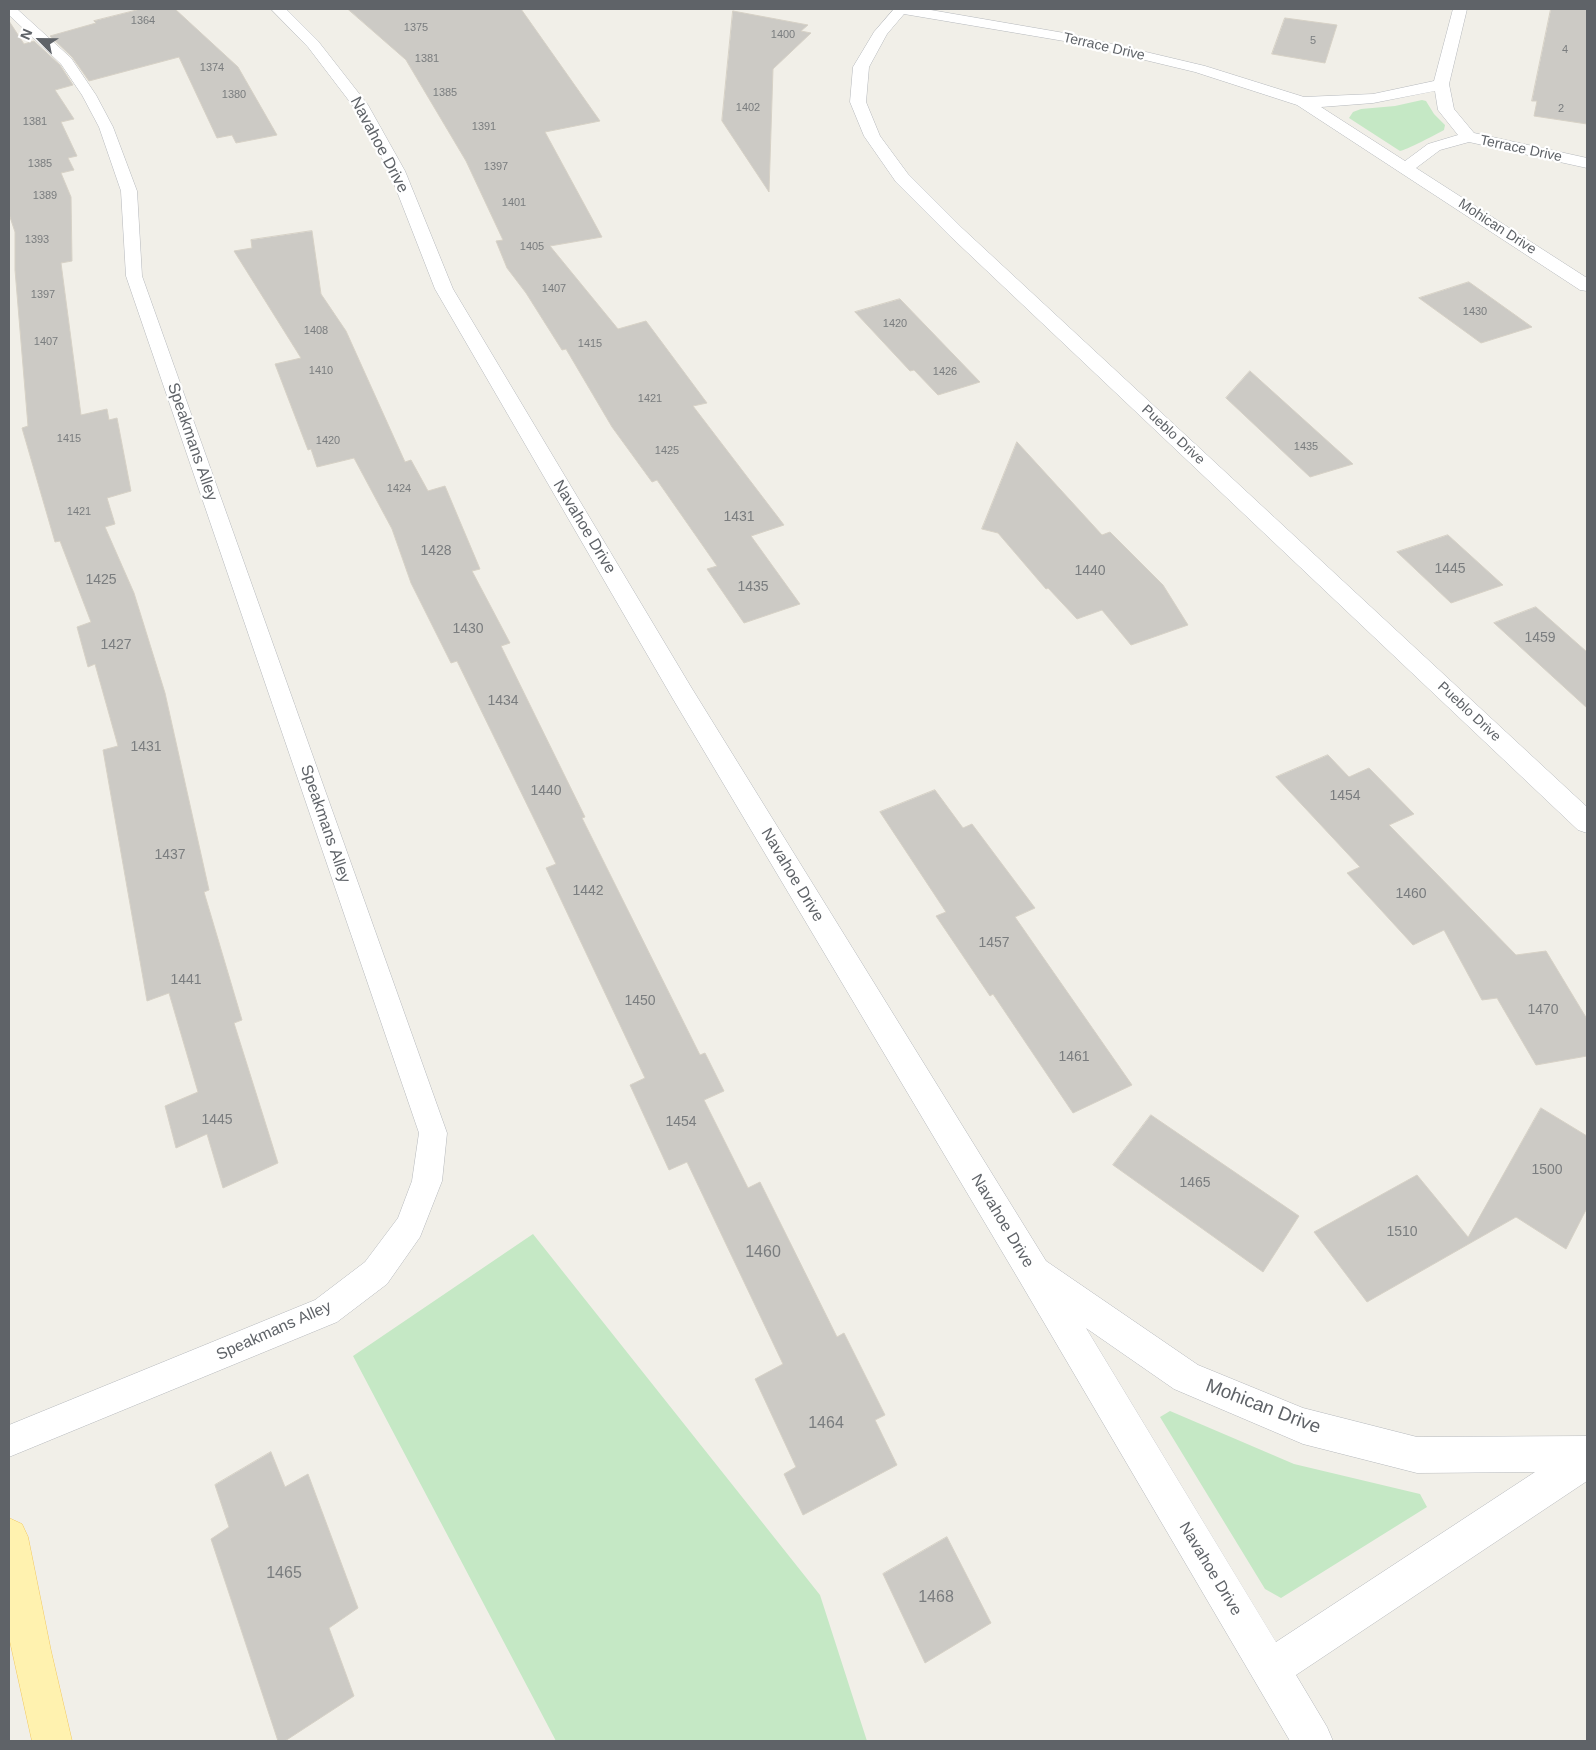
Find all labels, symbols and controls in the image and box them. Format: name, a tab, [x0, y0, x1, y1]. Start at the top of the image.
house number: 1364	[131, 14, 155, 28]
north arrow	[15, 15, 65, 65]
house number: 1375	[404, 21, 428, 35]
text: N	[17, 26, 36, 42]
house number: 1400	[771, 28, 795, 42]
street label: Terrace Drive	[1062, 29, 1146, 65]
house number: 5	[1310, 34, 1316, 48]
house number: 4	[1562, 43, 1568, 57]
house number: 1381	[415, 52, 439, 66]
house number: 1374	[200, 61, 224, 75]
house number: 1385	[433, 86, 457, 100]
house number: 1380	[222, 88, 246, 102]
street label: Navahoe Drive	[346, 94, 412, 196]
house number: 1402	[736, 101, 760, 115]
house number: 2	[1558, 102, 1564, 116]
house number: 1381	[23, 115, 47, 129]
house number: 1391	[472, 120, 496, 134]
street label: Terrace Drive	[1479, 132, 1563, 166]
house number: 1385	[28, 157, 52, 171]
house number: 1397	[484, 160, 508, 174]
house number: 1389	[33, 189, 57, 203]
house number: 1401	[502, 196, 526, 210]
street label: Mohican Drive	[1455, 196, 1539, 258]
house number: 1393	[25, 233, 49, 247]
house number: 1405	[520, 240, 544, 254]
house number: 1407	[542, 282, 566, 296]
house number: 1397	[31, 288, 55, 302]
house number: 1430	[1463, 305, 1487, 319]
house number: 1420	[883, 317, 907, 331]
house number: 1408	[304, 324, 328, 338]
house number: 1407	[34, 335, 58, 349]
house number: 1415	[578, 337, 602, 351]
house number: 1410	[309, 364, 333, 378]
house number: 1426	[933, 365, 957, 379]
street label: Speakmans Alley	[163, 380, 221, 504]
house number: 1421	[638, 392, 662, 406]
street label: Pueblo Drive	[1138, 402, 1208, 468]
house number: 1415	[57, 432, 81, 446]
house number: 1420	[316, 434, 340, 448]
house number: 1435	[1294, 440, 1318, 454]
house number: 1425	[655, 444, 679, 458]
street label: Navahoe Drive	[549, 477, 619, 577]
house number: 1424	[387, 482, 411, 496]
house number: 1421	[67, 505, 91, 519]
house number: 1431	[723, 509, 755, 525]
house number: 1428	[420, 543, 452, 559]
house number: 1445	[1434, 561, 1466, 577]
house number: 1440	[1074, 563, 1106, 579]
house number: 1425	[85, 572, 117, 588]
house number: 1435	[737, 579, 769, 595]
house number: 1430	[452, 621, 484, 637]
house number: 1459	[1524, 630, 1556, 646]
house number: 1427	[100, 637, 132, 653]
street label: Pueblo Drive	[1434, 679, 1504, 745]
house number: 1434	[487, 693, 519, 709]
house number: 1431	[130, 739, 162, 755]
street label: Speakmans Alley	[296, 762, 354, 886]
house number: 1440	[530, 783, 562, 799]
house number: 1454	[1329, 788, 1361, 804]
street label: Navahoe Drive	[757, 825, 827, 925]
house number: 1437	[154, 847, 186, 863]
house number: 1442	[572, 883, 604, 899]
house number: 1460	[1395, 886, 1427, 902]
house number: 1457	[978, 935, 1010, 951]
house number: 1441	[170, 972, 202, 988]
house number: 1450	[624, 993, 656, 1009]
house number: 1470	[1527, 1002, 1559, 1018]
house number: 1461	[1058, 1049, 1090, 1065]
house number: 1445	[201, 1112, 233, 1128]
house number: 1454	[665, 1114, 697, 1130]
house number: 1500	[1531, 1162, 1563, 1178]
street label: Navahoe Drive	[967, 1171, 1037, 1271]
house number: 1465	[1179, 1175, 1211, 1191]
house number: 1510	[1386, 1224, 1418, 1240]
house number: 1460	[745, 1243, 781, 1263]
street label: Speakmans Alley	[214, 1297, 334, 1365]
street label: Mohican Drive	[1202, 1375, 1324, 1439]
house number: 1464	[808, 1414, 844, 1434]
street label: Navahoe Drive	[1175, 1519, 1245, 1619]
house number: 1465	[266, 1564, 302, 1584]
house number: 1468	[918, 1588, 954, 1608]

